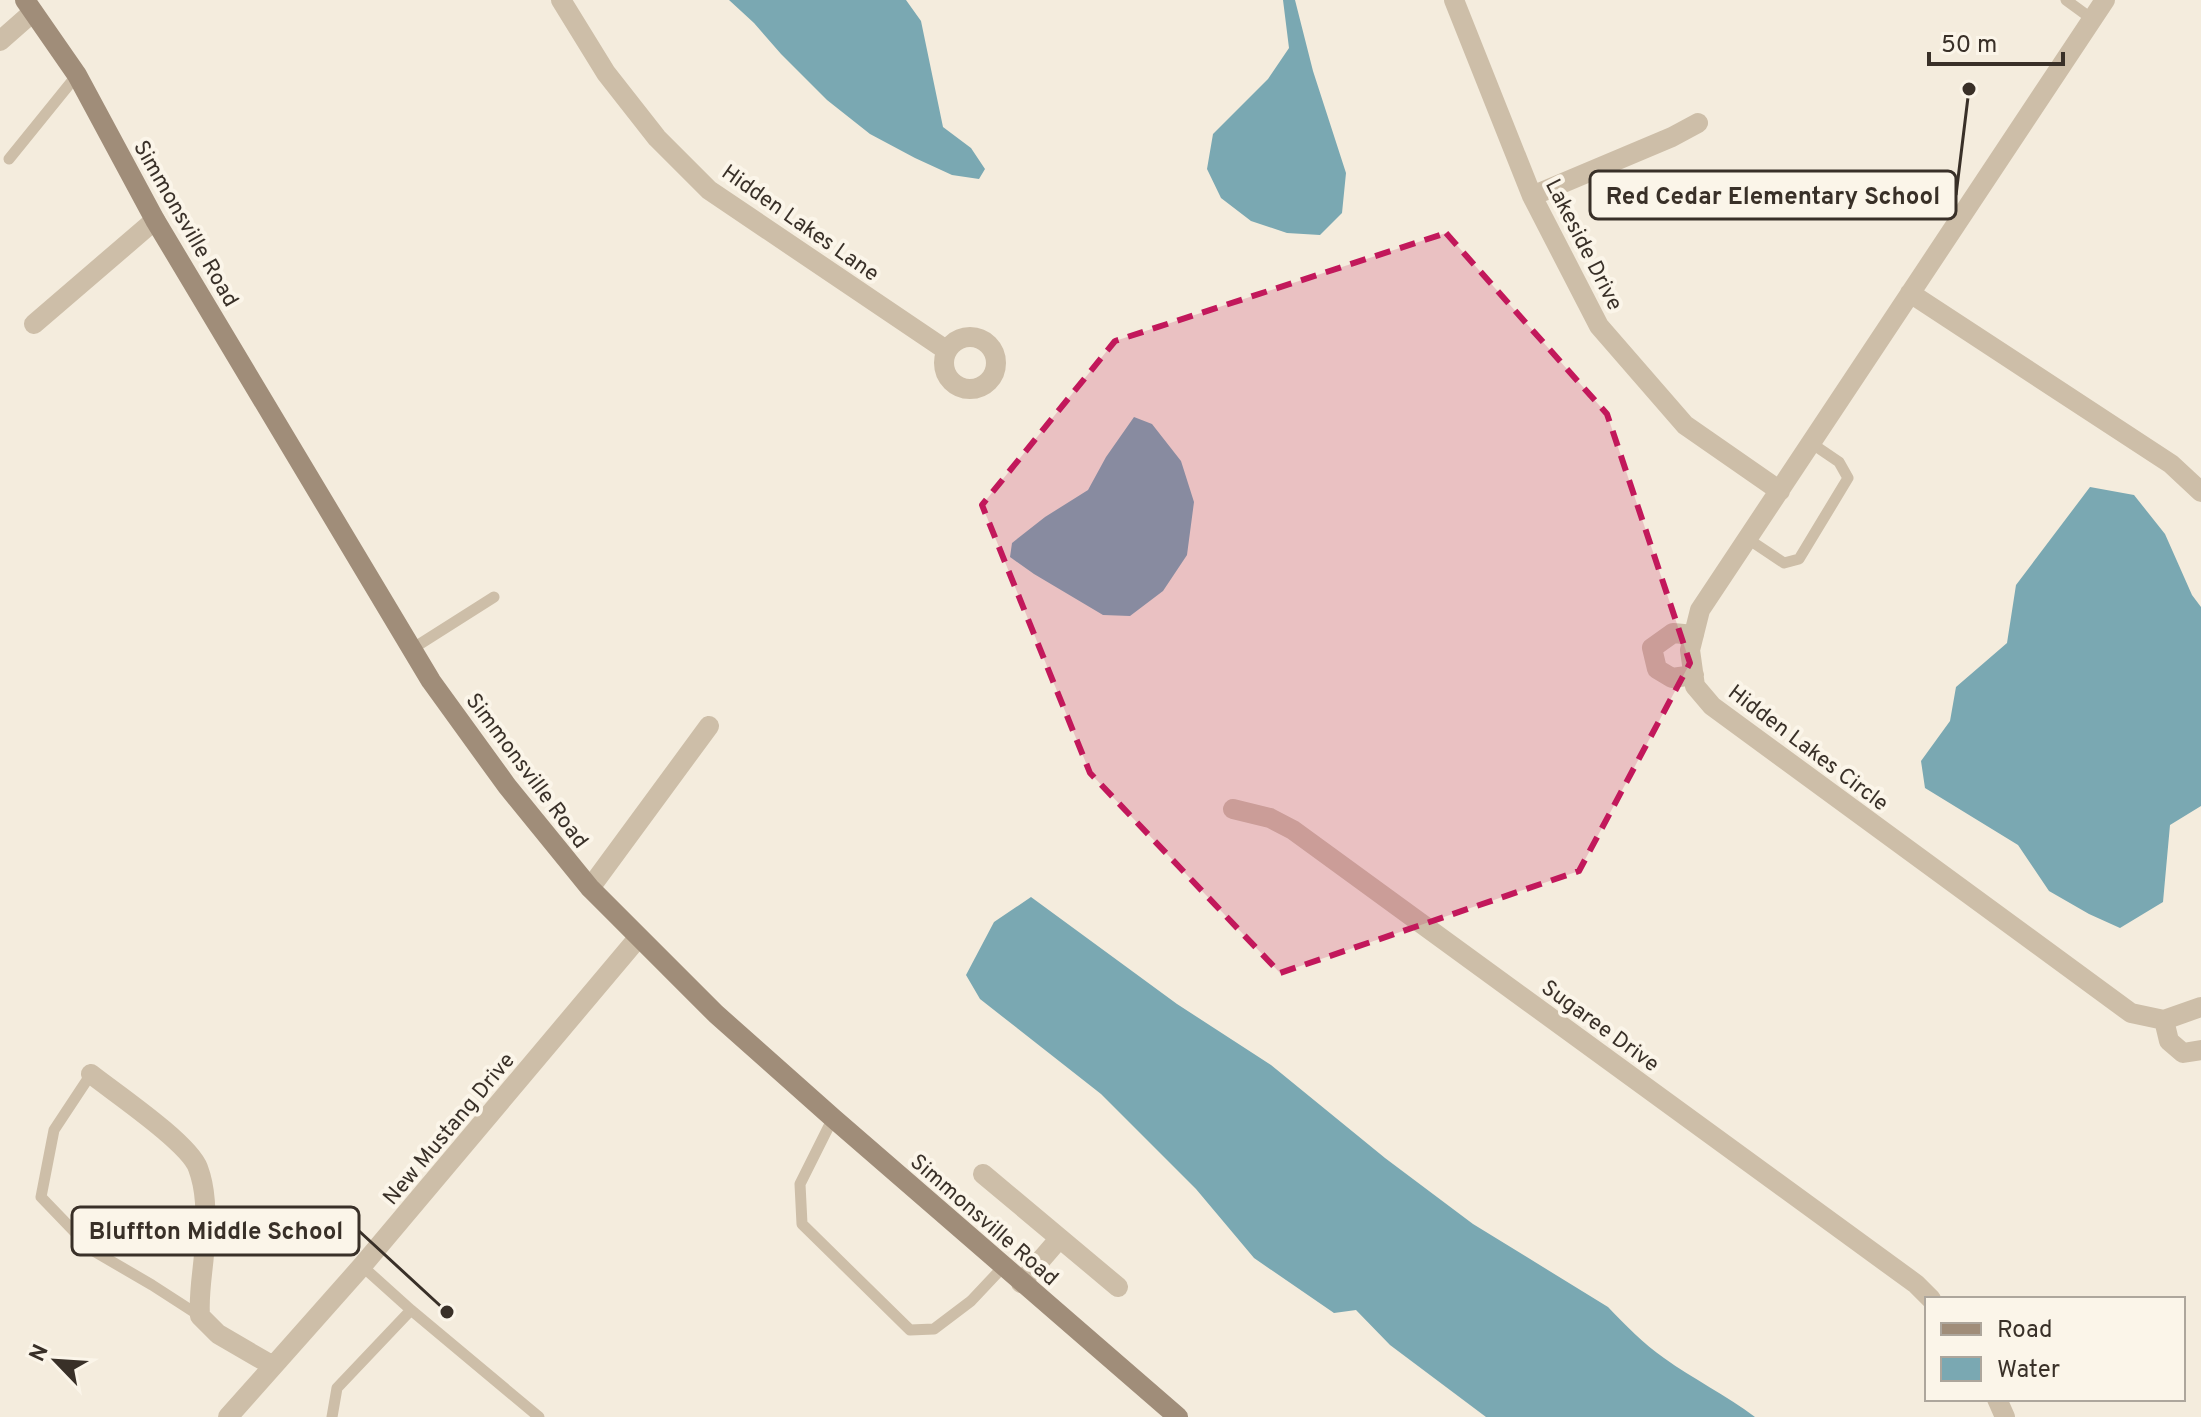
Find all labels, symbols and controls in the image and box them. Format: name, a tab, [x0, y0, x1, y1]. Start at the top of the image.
scale bar	[1929, 16, 2063, 66]
text: 50 m	[1941, 31, 1997, 61]
street label: Simmonsville Road	[126, 136, 243, 312]
street label: Hidden Lakes Lane	[716, 160, 884, 288]
callout: Red Cedar Elementary School	[1590, 171, 1956, 219]
street label: Lakeside Drive	[1538, 175, 1627, 315]
text: Red Cedar Elementary School	[1606, 183, 1940, 213]
street label: Hidden Lakes Circle	[1722, 680, 1893, 818]
street label: Simmonsville Road	[459, 689, 593, 854]
street label: Sugaree Drive	[1535, 975, 1664, 1079]
street label: New Mustang Drive	[378, 1048, 522, 1211]
street label: Simmonsville Road	[904, 1149, 1063, 1293]
callout: Bluffton Middle School	[72, 1207, 359, 1255]
text: Bluffton Middle School	[89, 1218, 343, 1248]
legend	[1925, 1297, 2185, 1401]
text: Road	[1997, 1316, 2053, 1346]
north arrow	[16, 1321, 96, 1401]
text: N	[25, 1341, 56, 1366]
text: Water	[1997, 1356, 2060, 1386]

